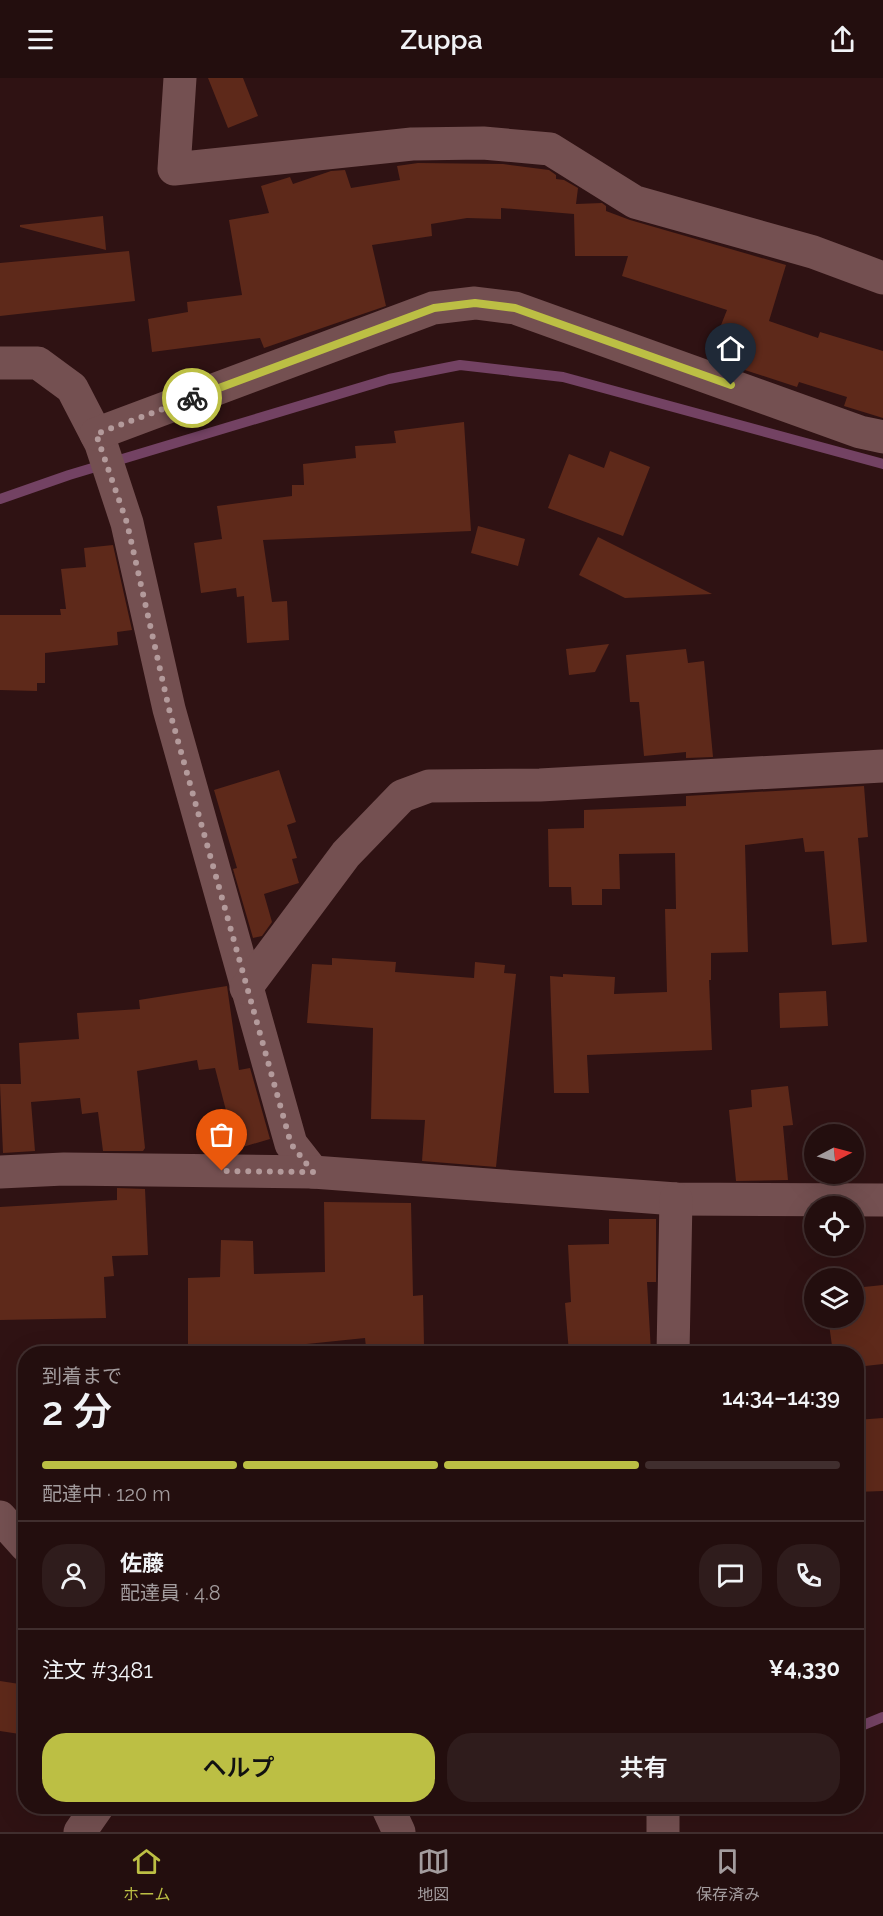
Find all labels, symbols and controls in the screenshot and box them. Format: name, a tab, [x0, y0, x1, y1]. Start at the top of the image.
icon: menu	[24, 23, 57, 56]
icon: share	[826, 23, 859, 56]
text: Zuppa	[400, 24, 483, 55]
pin	[705, 323, 756, 385]
icon: home	[714, 332, 747, 365]
courier	[162, 368, 222, 428]
icon: bike	[176, 382, 209, 415]
pin	[196, 1109, 247, 1171]
icon: bag	[205, 1118, 238, 1151]
north arrow	[804, 1124, 864, 1184]
map controls	[804, 1124, 864, 1328]
button: locate	[804, 1196, 864, 1256]
button: layers	[804, 1268, 864, 1328]
text: 到着まで	[42, 1364, 122, 1388]
text: 14:34–14:39	[722, 1384, 840, 1410]
text: 2 分	[42, 1388, 112, 1434]
text: 配達中 · 120 m	[42, 1482, 171, 1506]
button: person	[42, 1544, 105, 1607]
button: chat	[699, 1544, 762, 1607]
button: phone	[777, 1544, 840, 1607]
text: 佐藤	[120, 1550, 164, 1576]
text: 配達員 · 4.8	[120, 1581, 221, 1605]
text: ¥4,330	[769, 1655, 840, 1681]
text: 注文 #3481	[42, 1657, 153, 1683]
button: ヘルプ	[42, 1733, 435, 1802]
button: 共有	[447, 1733, 840, 1802]
tab: ホーム	[123, 1845, 171, 1905]
tab: 地図	[417, 1845, 450, 1905]
tab: 保存済み	[696, 1845, 760, 1905]

